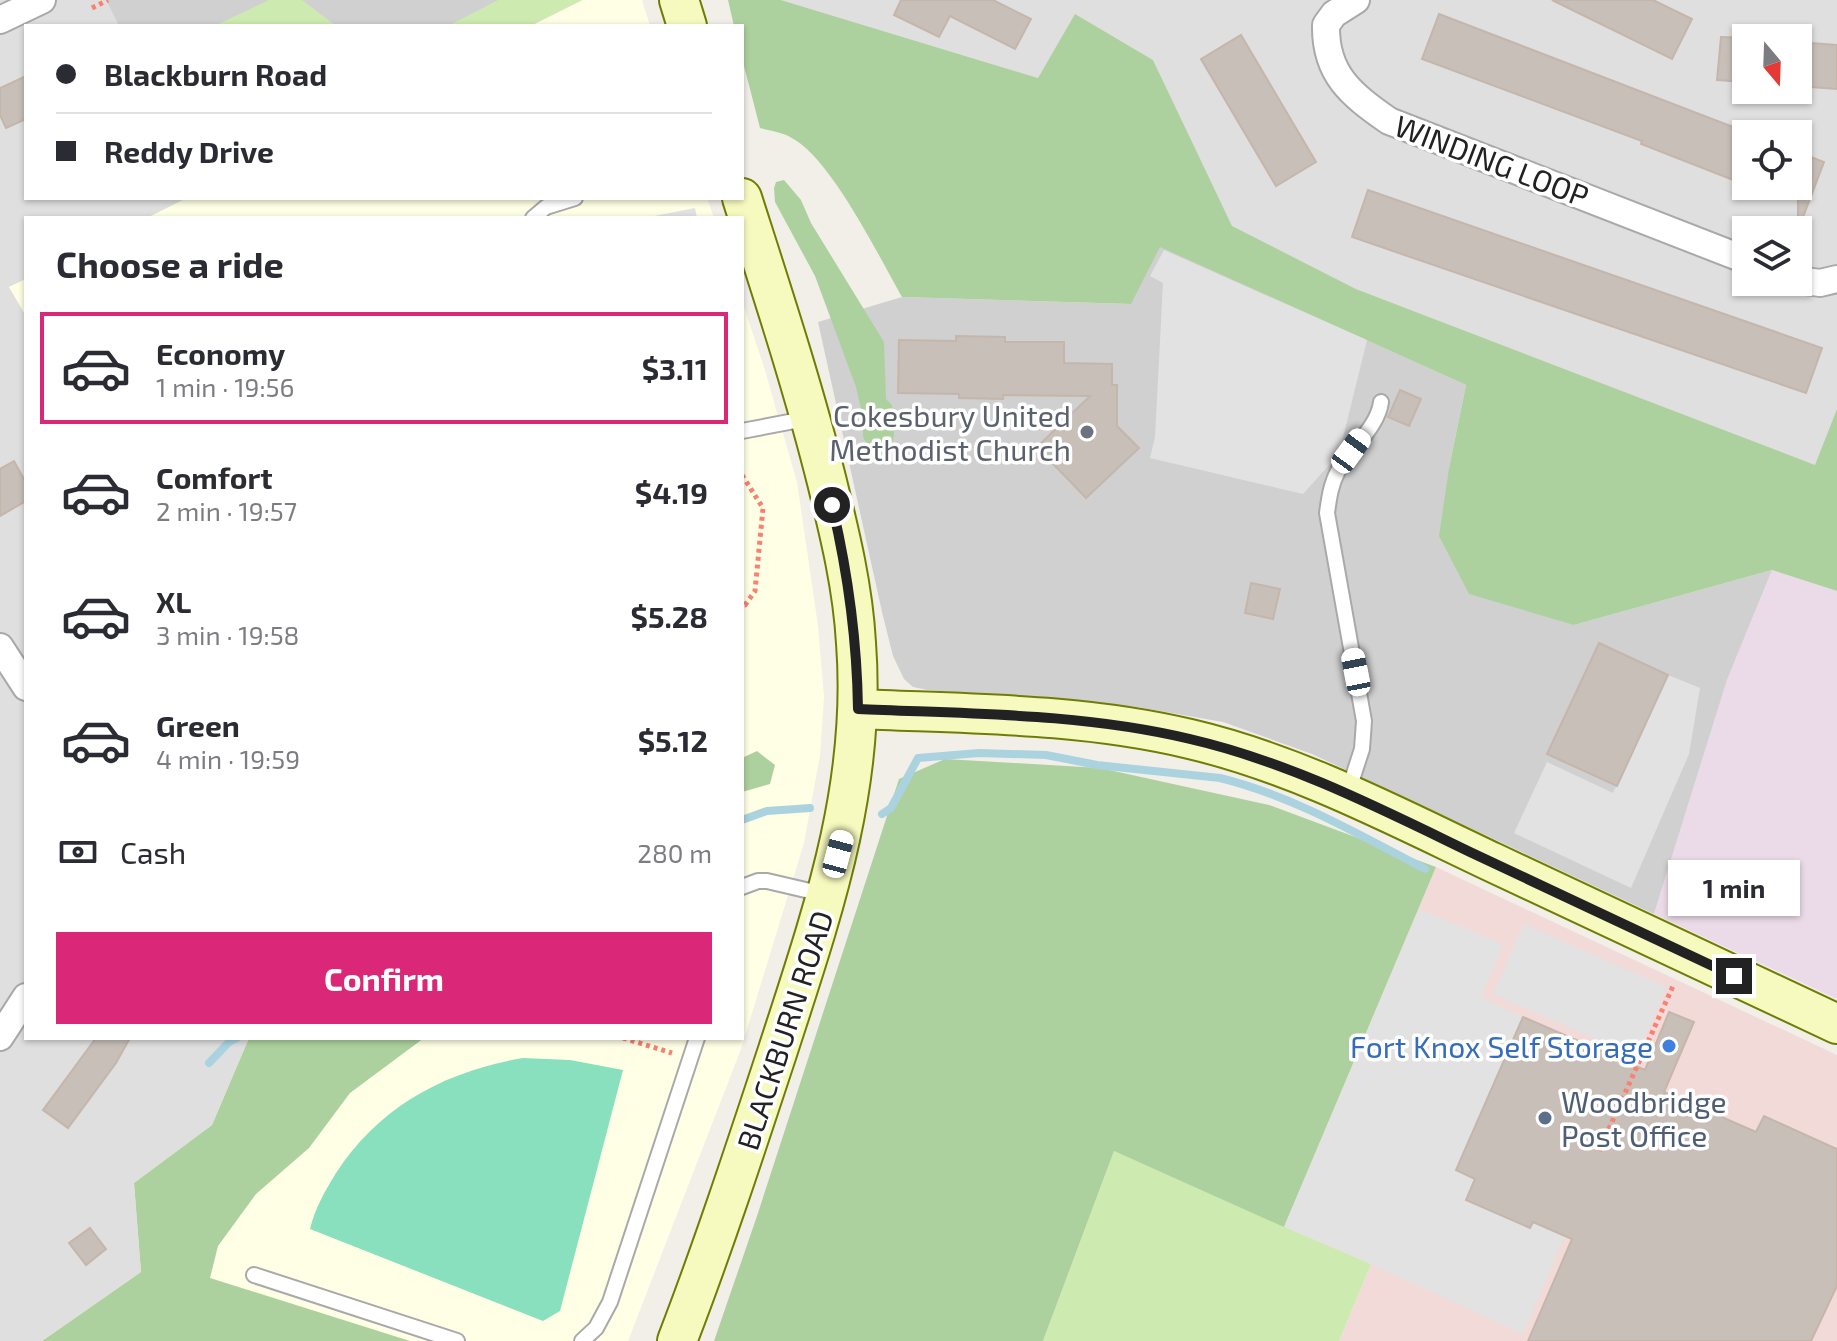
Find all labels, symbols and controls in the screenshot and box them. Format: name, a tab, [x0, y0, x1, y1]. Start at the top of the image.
north arrow	[1732, 24, 1812, 104]
map controls	[1732, 24, 1812, 296]
text: Blackburn Road	[104, 56, 327, 92]
street label: WINDING LOOP	[1390, 107, 1594, 213]
button: locate	[1732, 120, 1812, 200]
text: Reddy Drive	[104, 133, 274, 169]
button: layers	[1732, 216, 1812, 296]
text: Choose a ride	[56, 242, 284, 285]
icon: car	[60, 332, 132, 404]
text: Economy	[156, 335, 285, 371]
text: $3.11	[642, 350, 708, 386]
text: 1 min · 19:56	[156, 371, 294, 402]
place label: Cokesbury United Methodist Church	[829, 397, 1071, 467]
marker: Cokesbury United Methodist Church	[1078, 423, 1096, 441]
car	[1327, 425, 1375, 477]
icon: car	[60, 456, 132, 528]
text: Comfort	[156, 459, 273, 495]
text: $4.19	[635, 474, 708, 510]
route start	[814, 487, 850, 523]
text: 2 min · 19:57	[156, 495, 297, 526]
icon: car	[60, 580, 132, 652]
text: XL	[156, 583, 191, 619]
text: $5.28	[631, 598, 708, 634]
text: 3 min · 19:58	[156, 619, 299, 650]
car	[1340, 646, 1372, 698]
icon: car	[60, 704, 132, 776]
text: Green	[156, 707, 240, 743]
text: $5.12	[638, 722, 708, 758]
text: 4 min · 19:59	[156, 743, 300, 774]
car	[820, 828, 856, 880]
icon: cash	[56, 830, 100, 874]
text: Cash	[120, 834, 186, 870]
text: 280 m	[637, 837, 712, 868]
callout: 1 min	[1668, 860, 1800, 916]
text: 1 min	[1703, 872, 1765, 903]
street label: BLACKBURN ROAD	[728, 906, 840, 1154]
button: Confirm	[56, 932, 712, 1024]
route end	[1716, 958, 1752, 994]
place label: Fort Knox Self Storage	[1350, 1028, 1653, 1064]
marker: Fort Knox Self Storage	[1660, 1037, 1678, 1055]
place label: Woodbridge Post Office	[1561, 1083, 1727, 1153]
marker: Woodbridge Post Office	[1536, 1109, 1554, 1127]

